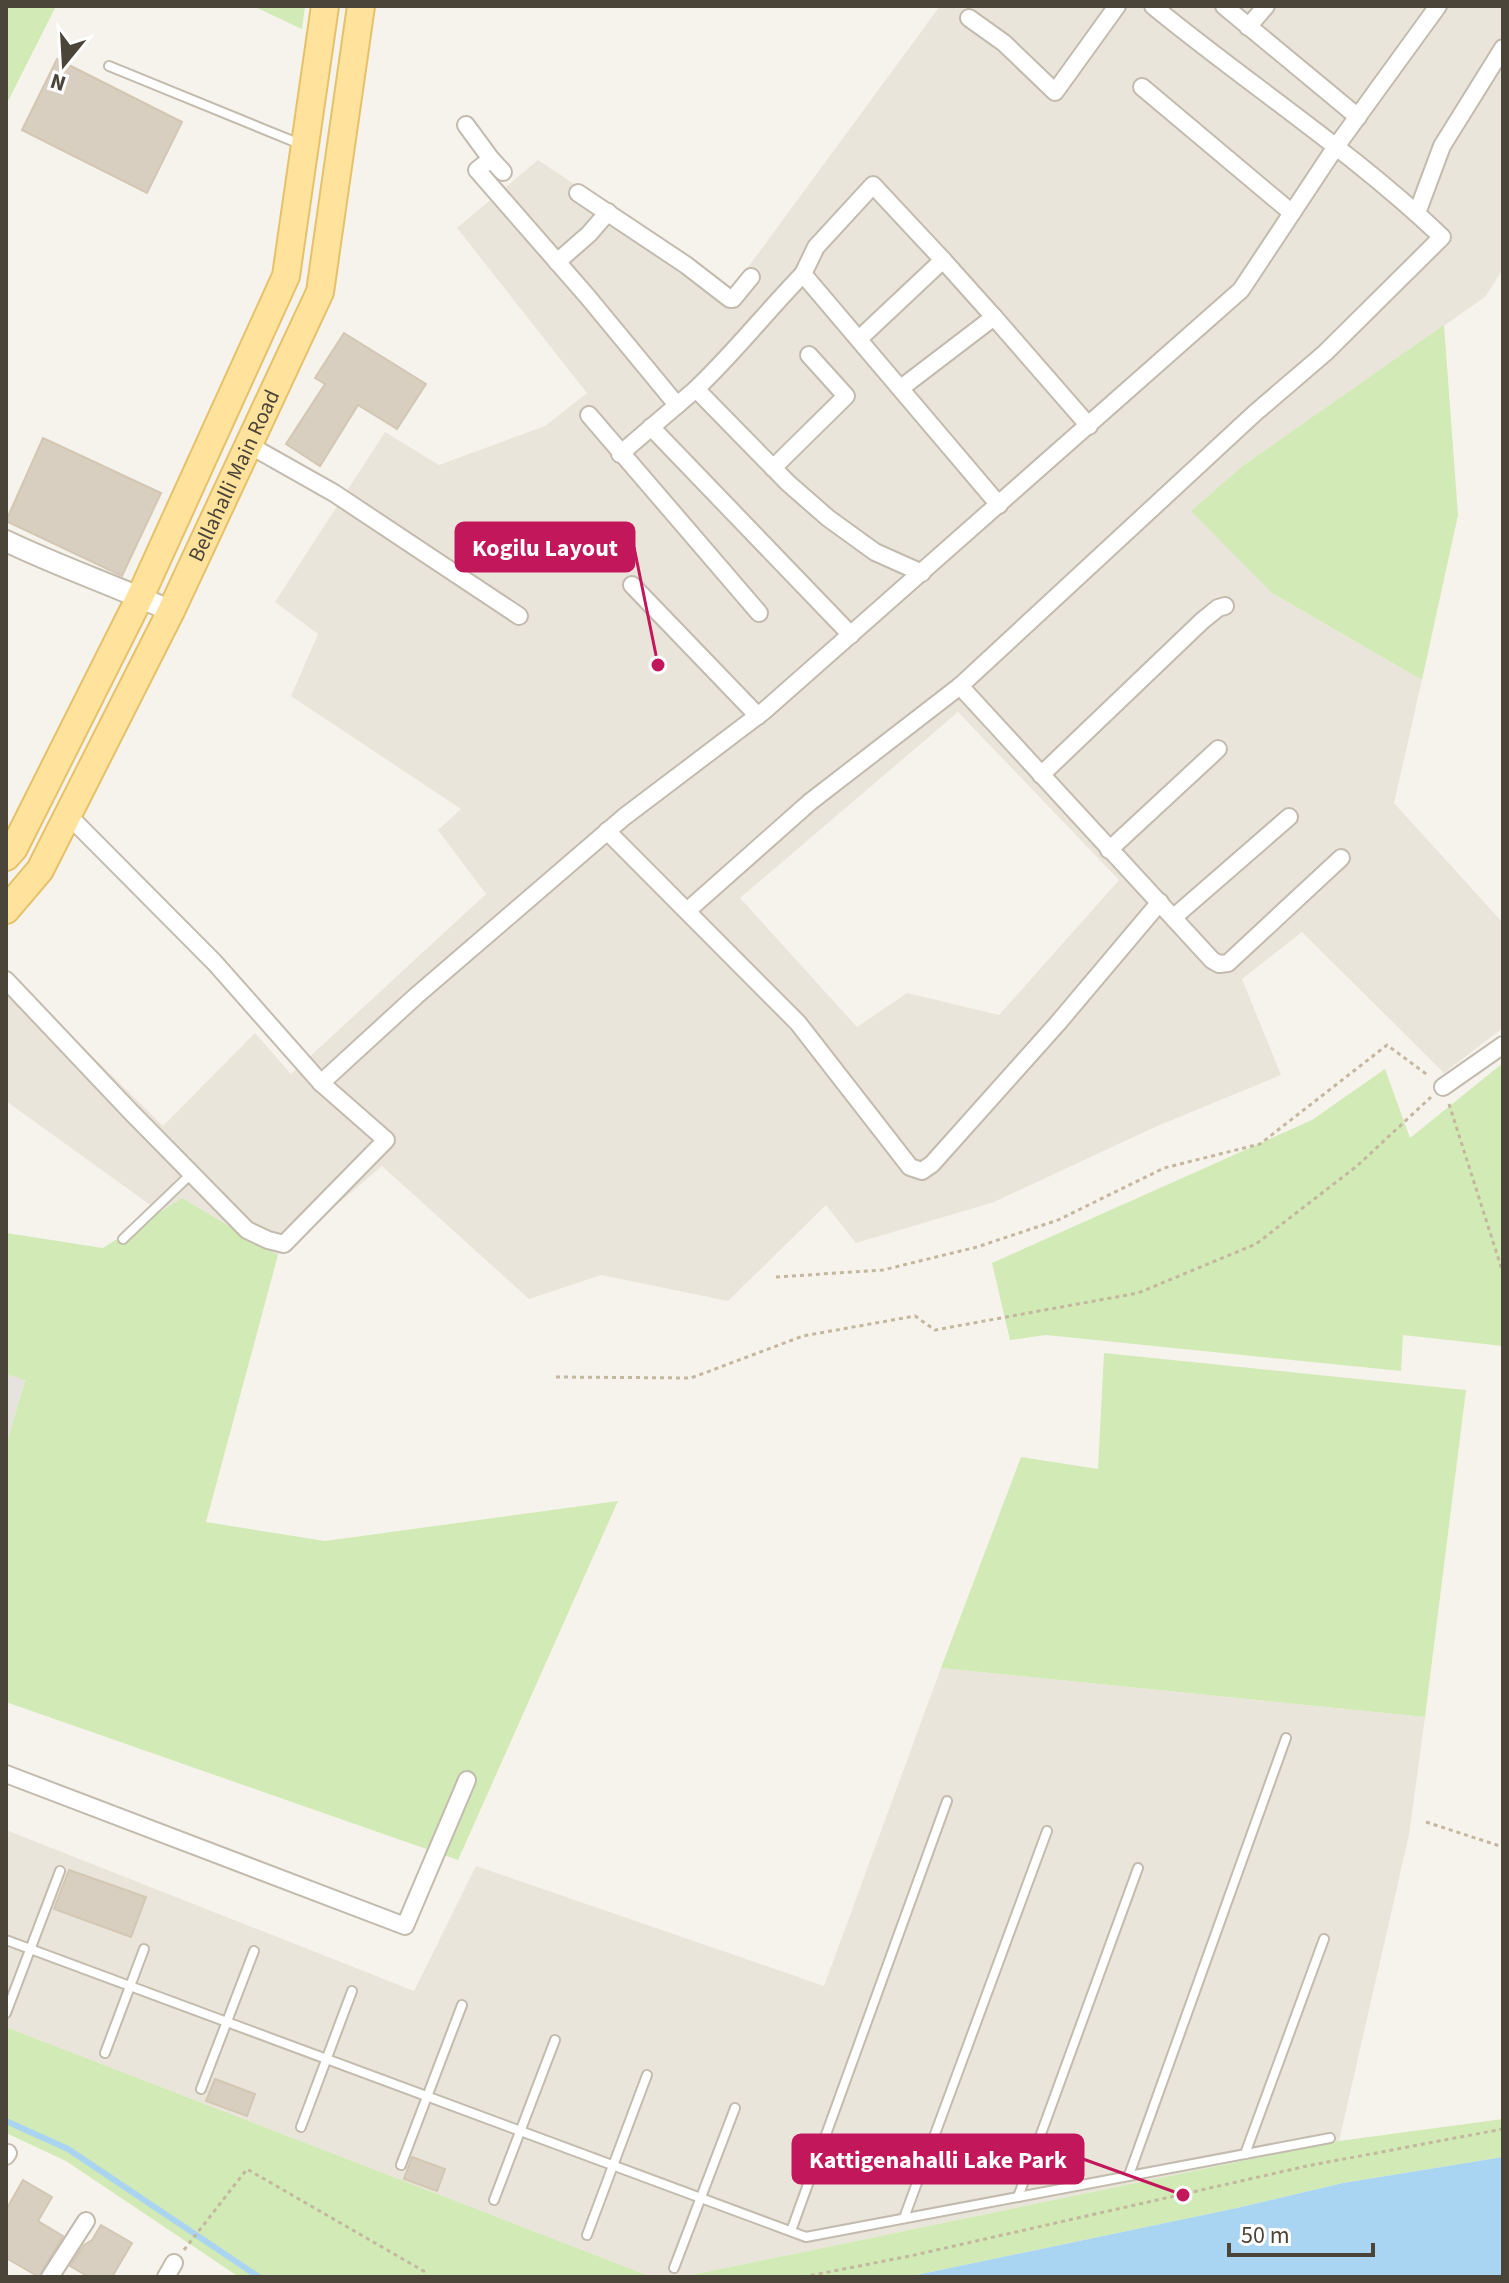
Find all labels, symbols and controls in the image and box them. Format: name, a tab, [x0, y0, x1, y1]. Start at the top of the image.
north arrow	[24, 24, 104, 104]
text: N	[46, 65, 70, 100]
street label: Bellahalli Main Road	[180, 384, 288, 567]
callout: Kogilu Layout	[456, 523, 634, 571]
text: Kogilu Layout	[472, 531, 618, 566]
callout: Kattigenahalli Lake Park	[793, 2135, 1083, 2183]
text: Kattigenahalli Lake Park	[809, 2143, 1068, 2178]
scale bar	[1229, 2207, 1373, 2257]
text: 50 m	[1241, 2218, 1290, 2253]

